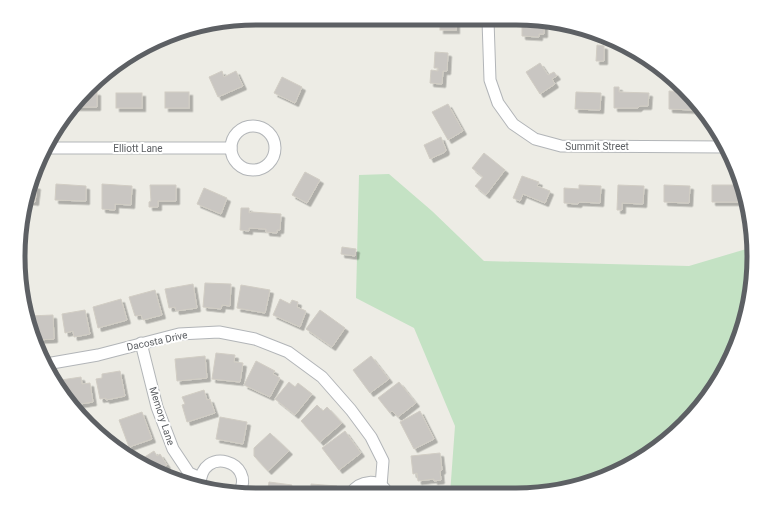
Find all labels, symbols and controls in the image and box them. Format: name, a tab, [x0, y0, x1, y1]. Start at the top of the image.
street label: Summit Street	[565, 141, 629, 152]
street label: Elliott Lane	[113, 143, 163, 154]
street label: Dacosta Drive	[126, 329, 188, 353]
street label: Memory Lane	[147, 385, 177, 447]

